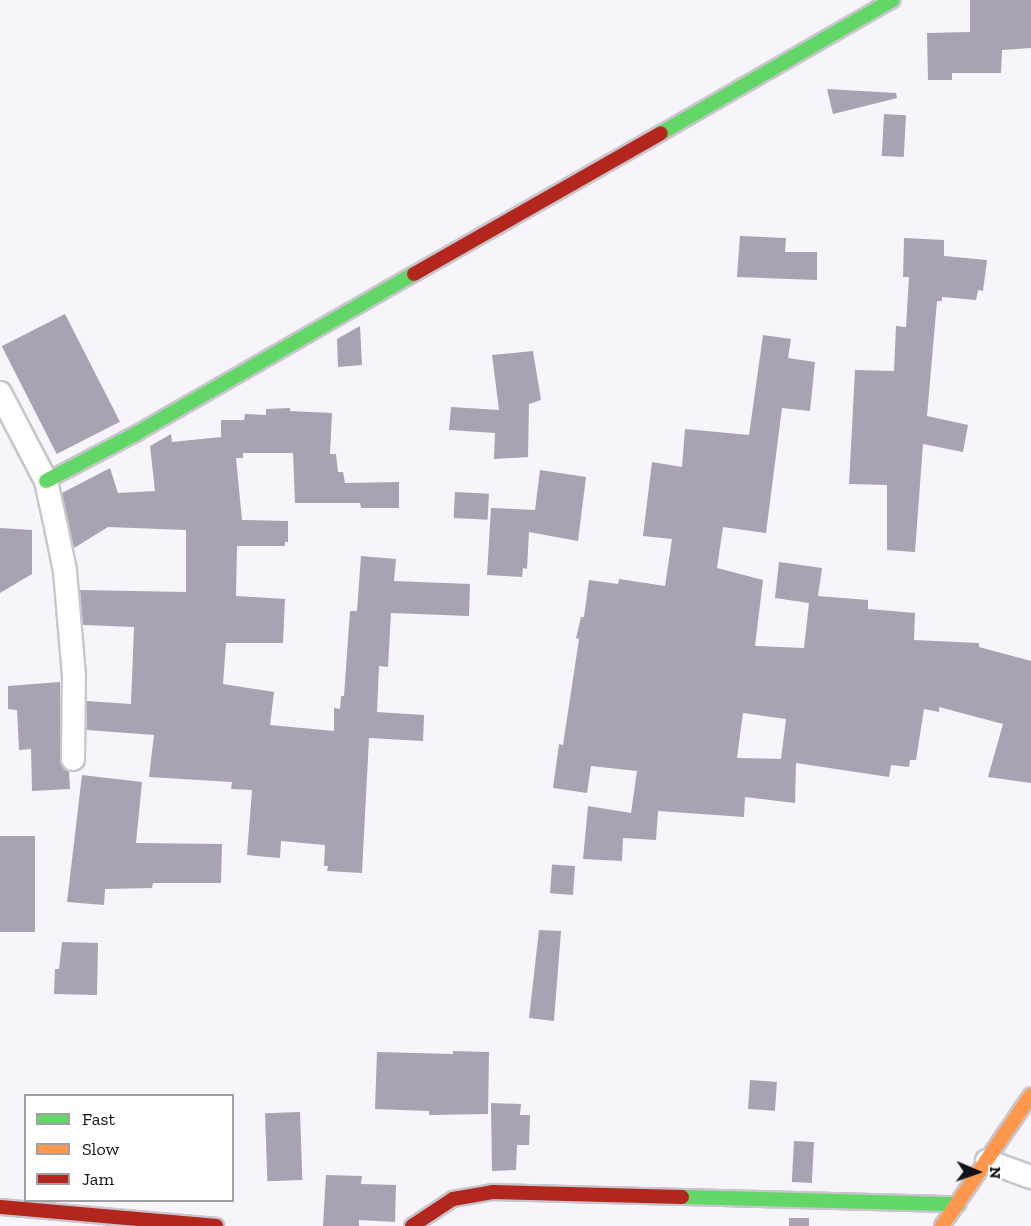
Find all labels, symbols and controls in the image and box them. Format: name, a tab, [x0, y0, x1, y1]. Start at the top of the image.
legend	[24, 1094, 234, 1202]
text: Fast	[82, 1108, 115, 1130]
text: Slow	[82, 1138, 119, 1160]
north arrow	[947, 1142, 1007, 1202]
text: N	[986, 1166, 1005, 1179]
text: Jam	[82, 1168, 114, 1190]

